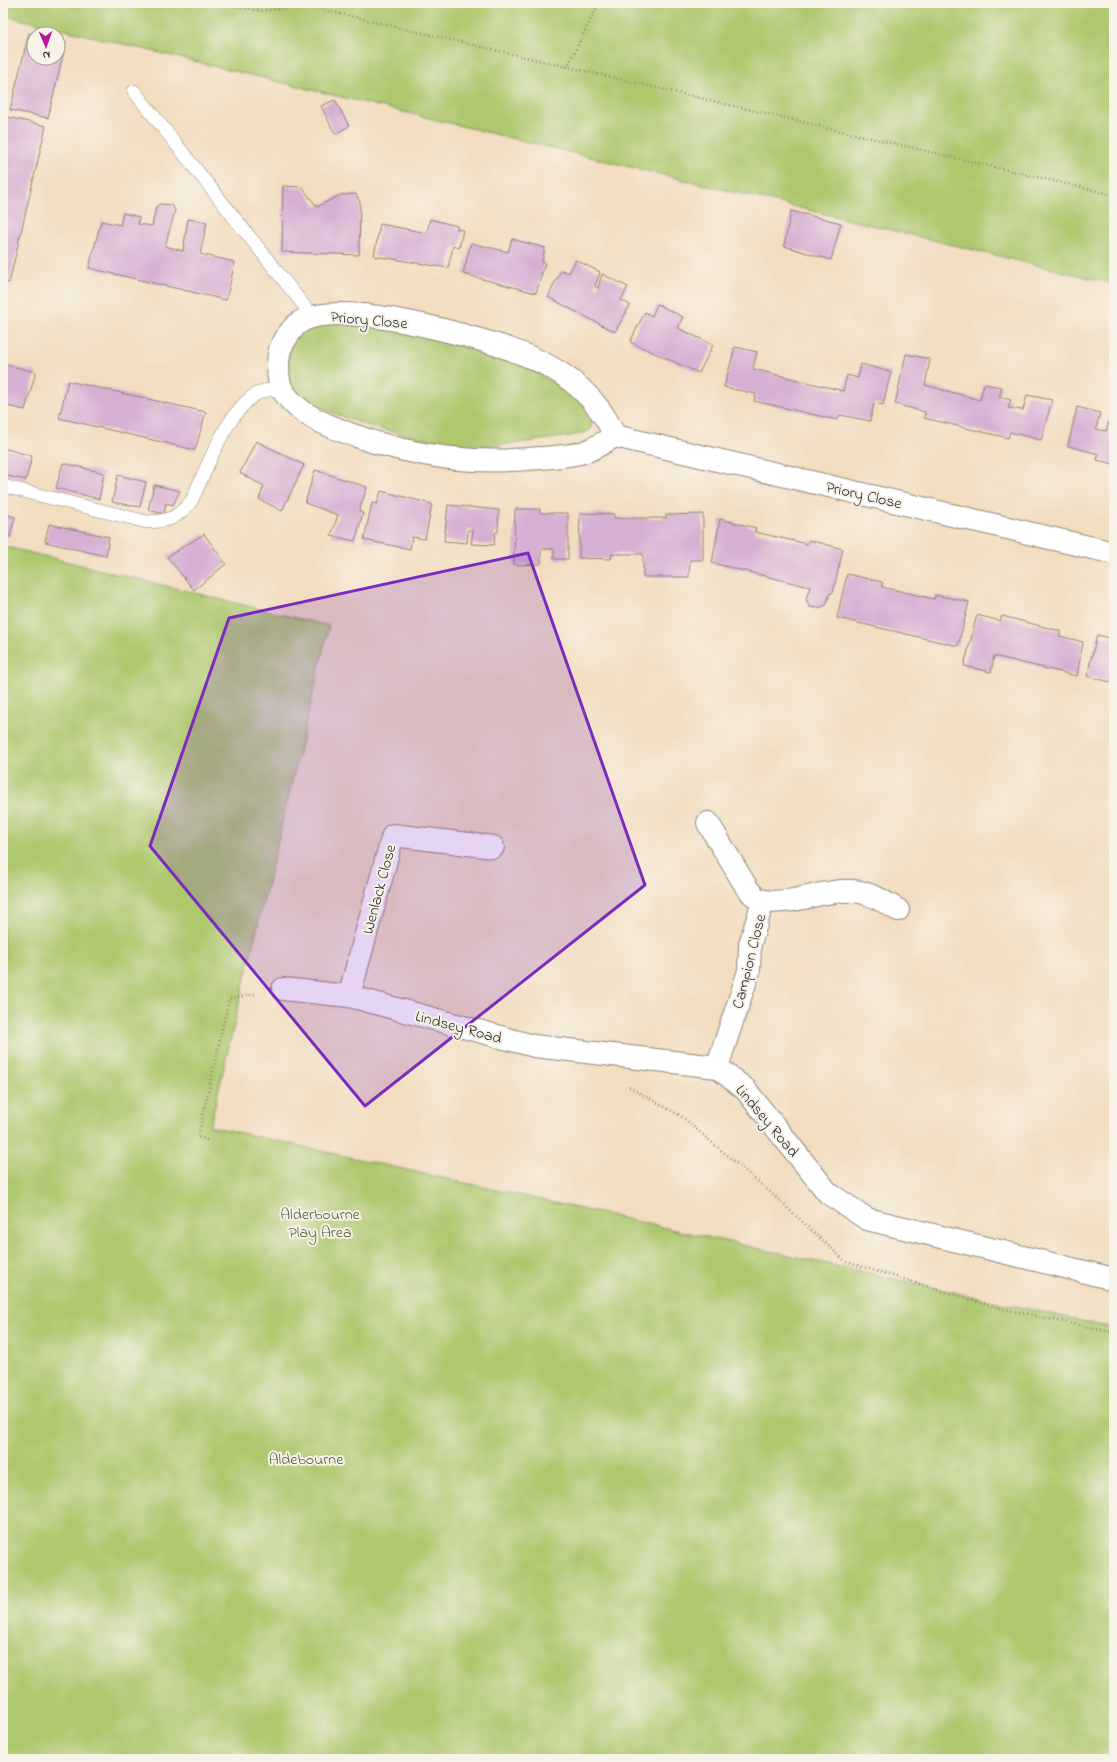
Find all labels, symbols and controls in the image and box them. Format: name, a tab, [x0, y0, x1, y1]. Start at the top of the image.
north arrow	[26, 26, 66, 66]
text: N	[42, 47, 50, 63]
street label: Priory Close	[329, 306, 409, 336]
street label: Priory Close	[823, 476, 905, 517]
street label: Wenlack Close	[356, 841, 404, 937]
street label: Campion Close	[727, 911, 773, 1011]
street label: Lindsey Road	[413, 1005, 504, 1051]
street label: Lindsey Road	[729, 1080, 804, 1163]
park label: Alderbourne Play Area	[280, 1203, 361, 1245]
park label: Aldebourne	[269, 1448, 344, 1472]

